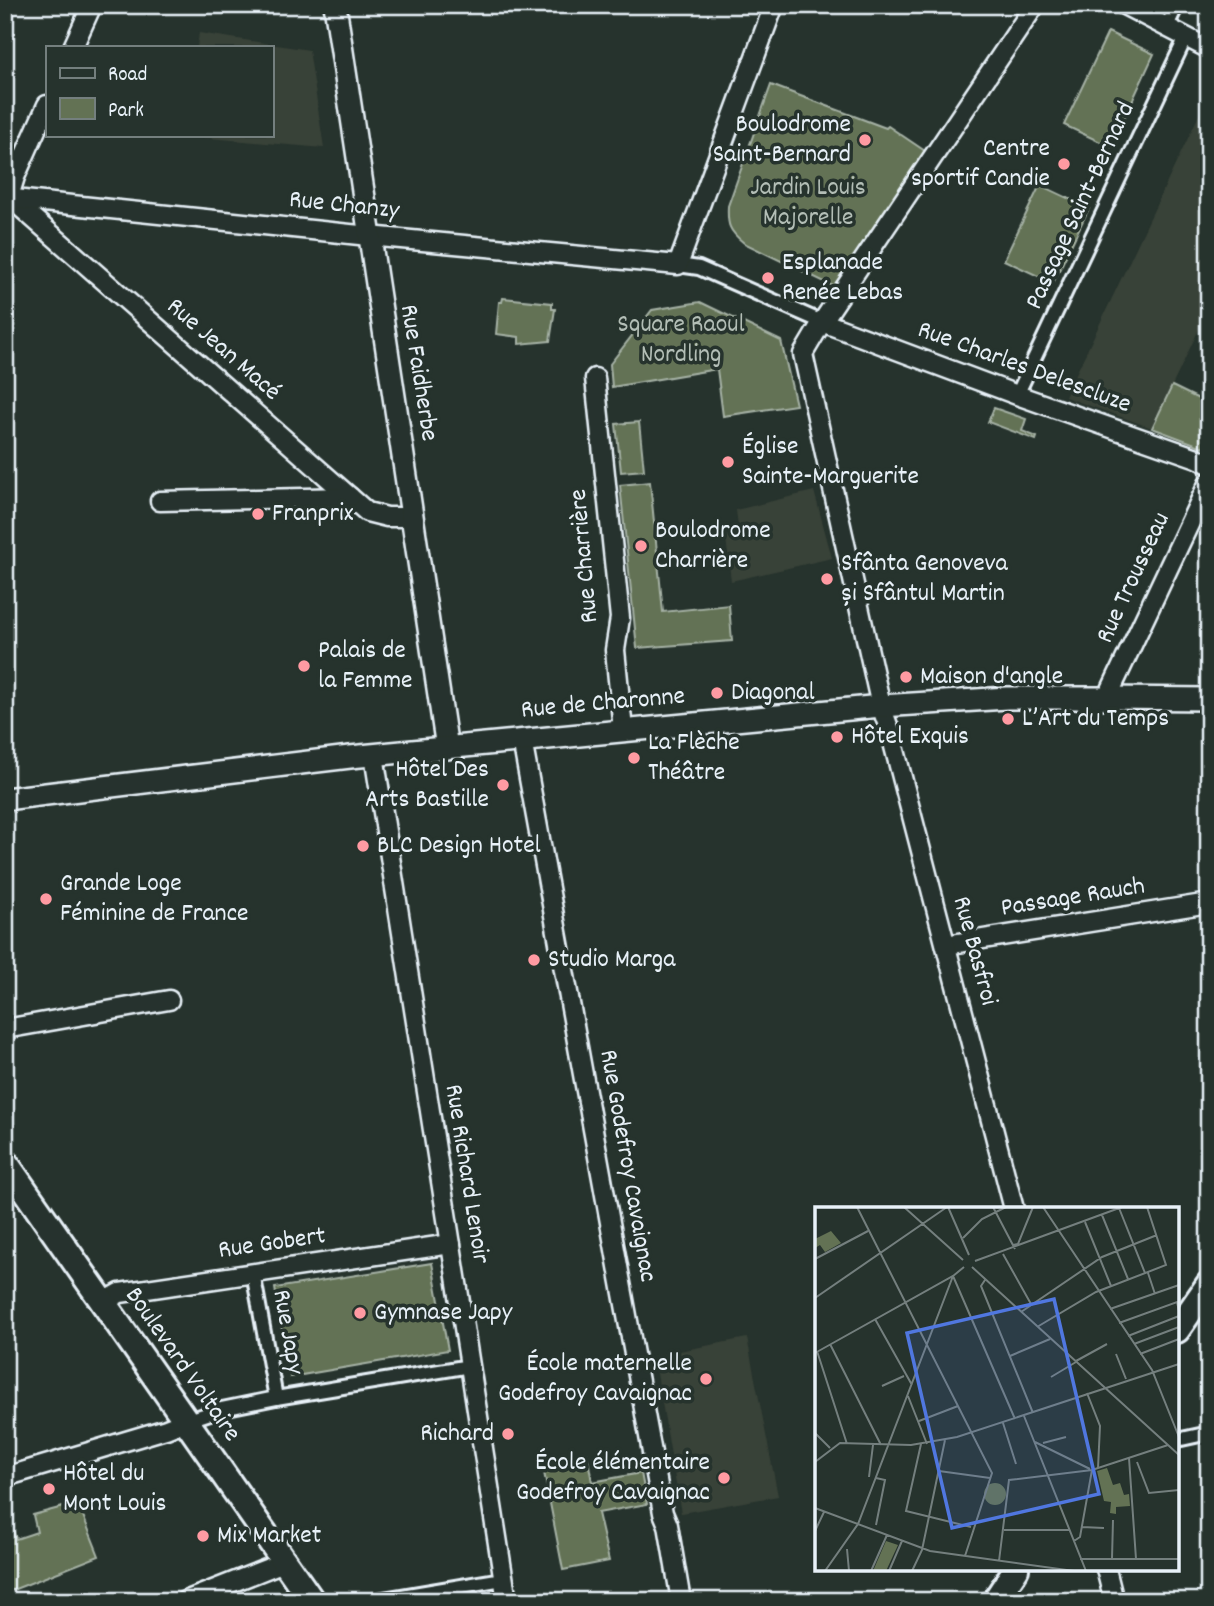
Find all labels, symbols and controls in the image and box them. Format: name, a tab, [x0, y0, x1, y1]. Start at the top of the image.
legend	[46, 46, 273, 136]
text: Road	[108, 61, 147, 91]
street label: Passage Saint-Bernard	[1017, 96, 1145, 316]
text: Park	[108, 97, 144, 127]
place label: Boulodrome Saint-Bernard	[713, 107, 851, 174]
place label: Centre sportif Candie	[911, 131, 1050, 198]
marker: Boulodrome Saint-Bernard	[857, 132, 873, 148]
marker: Centre sportif Candie	[1056, 156, 1072, 172]
park label: Jardin Louis Majorelle	[750, 170, 866, 237]
street label: Rue Chanzy	[287, 182, 401, 230]
place label: Esplanade Renée Lebas	[782, 245, 903, 312]
marker: Esplanade Renée Lebas	[760, 270, 776, 286]
street label: Rue Jean Macé	[157, 290, 289, 410]
street label: Rue Faidherbe	[389, 302, 447, 444]
park label: Square Raoul Nordling	[617, 307, 745, 374]
street label: Rue Charles Delescluze	[912, 312, 1136, 424]
place label: Église Sainte-Marguerite	[742, 429, 919, 496]
marker: Église Sainte-Marguerite	[720, 454, 736, 470]
street label: Rue Charrière	[561, 487, 609, 625]
place label: Franprix	[272, 496, 354, 533]
marker: Franprix	[250, 506, 266, 522]
street label: Rue Trousseau	[1087, 506, 1181, 650]
place label: Boulodrome Charrière	[655, 513, 771, 580]
marker: Boulodrome Charrière	[633, 538, 649, 554]
place label: Sfânta Genoveva și Sfântul Martin	[841, 546, 1009, 613]
marker: Sfânta Genoveva și Sfântul Martin	[819, 571, 835, 587]
place label: Palais de la Femme	[318, 633, 413, 700]
marker: Palais de la Femme	[296, 658, 312, 674]
place label: Maison d'angle	[920, 659, 1063, 696]
marker: Maison d'angle	[898, 669, 914, 685]
place label: Diagonal	[731, 675, 815, 712]
street label: Rue de Charonne	[519, 678, 687, 730]
marker: Diagonal	[709, 685, 725, 701]
place label: L’Art du Temps	[1022, 701, 1169, 738]
marker: L’Art du Temps	[1000, 711, 1016, 727]
place label: Hôtel Exquis	[851, 719, 969, 756]
place label: La Flèche Théâtre	[648, 725, 740, 792]
marker: Hôtel Exquis	[829, 729, 845, 745]
marker: La Flèche Théâtre	[626, 750, 642, 766]
place label: Hôtel Des Arts Bastille	[365, 752, 489, 819]
marker: Hôtel Des Arts Bastille	[495, 777, 511, 793]
place label: BLC Design Hotel	[377, 828, 541, 865]
marker: BLC Design Hotel	[355, 838, 371, 854]
place label: Grande Loge Féminine de France	[60, 866, 249, 933]
street label: Passage Rauch	[998, 868, 1148, 928]
marker: Grande Loge Féminine de France	[38, 891, 54, 907]
street label: Rue Basfroi	[942, 892, 1006, 1010]
place label: Studio Marga	[548, 942, 676, 979]
marker: Studio Marga	[526, 952, 542, 968]
street label: Rue Godefroy Cavaignac	[588, 1047, 666, 1285]
street label: Rue Richard Lenoir	[434, 1082, 498, 1267]
inset map	[815, 1207, 1179, 1571]
street label: Rue Gobert	[216, 1218, 328, 1270]
street label: Boulevard Voltaire	[115, 1280, 249, 1450]
street label: Rue Japy	[261, 1287, 313, 1378]
place label: Gymnase Japy	[374, 1295, 513, 1332]
marker: Gymnase Japy	[352, 1305, 368, 1321]
place label: École maternelle Godefroy Cavaignac	[498, 1346, 692, 1413]
marker: École maternelle Godefroy Cavaignac	[698, 1371, 714, 1387]
place label: Richard	[420, 1416, 494, 1453]
marker: Richard	[500, 1426, 516, 1442]
place label: École élémentaire Godefroy Cavaignac	[516, 1445, 710, 1512]
place label: Hôtel du Mont Louis	[63, 1456, 166, 1523]
marker: École élémentaire Godefroy Cavaignac	[716, 1470, 732, 1486]
marker: Hôtel du Mont Louis	[41, 1481, 57, 1497]
place label: Mix Market	[217, 1518, 322, 1555]
marker: Mix Market	[195, 1528, 211, 1544]

